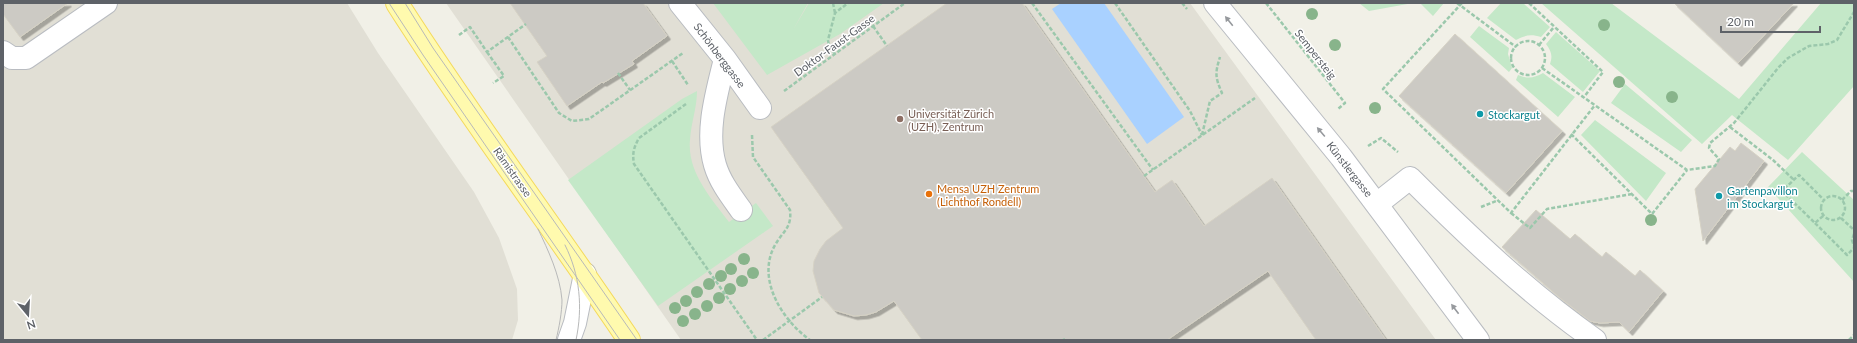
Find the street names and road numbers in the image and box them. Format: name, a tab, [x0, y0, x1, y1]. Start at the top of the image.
street label: Doktor-Faust-Gasse	[791, 11, 877, 79]
street label: Schönberggasse	[691, 20, 749, 90]
street label: Sempersteig	[1293, 27, 1340, 82]
street label: Künstlergasse	[1324, 139, 1376, 199]
street label: Rämistrasse	[491, 145, 535, 199]

